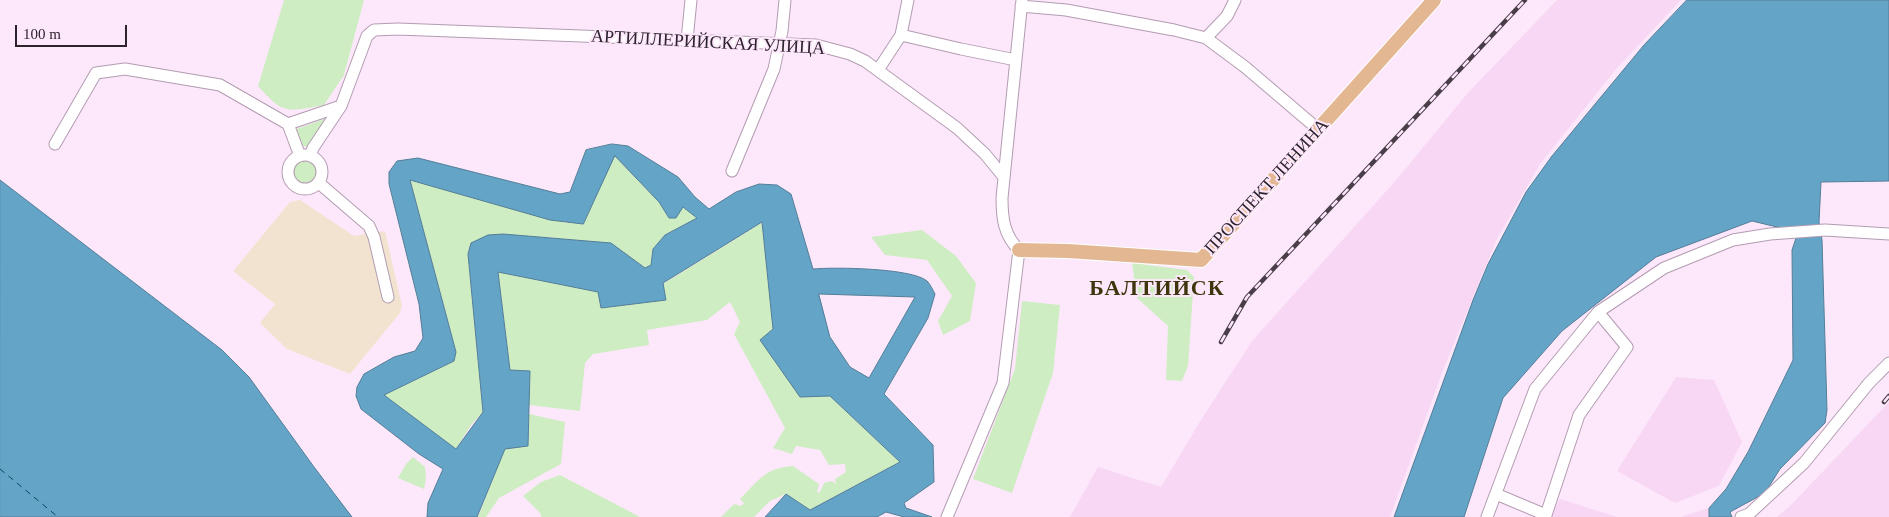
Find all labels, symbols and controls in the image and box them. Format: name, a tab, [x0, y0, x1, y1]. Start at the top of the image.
scale bar	[18, 15, 130, 47]
text: 100 m	[23, 26, 61, 42]
street label: АРТИЛЛЕРИЙСКАЯ УЛИЦА	[591, 26, 825, 60]
street label: ПРОСПЕКТ ЛЕНИНА	[1200, 115, 1334, 259]
district label: БАЛТИЙСК	[1088, 276, 1226, 302]

